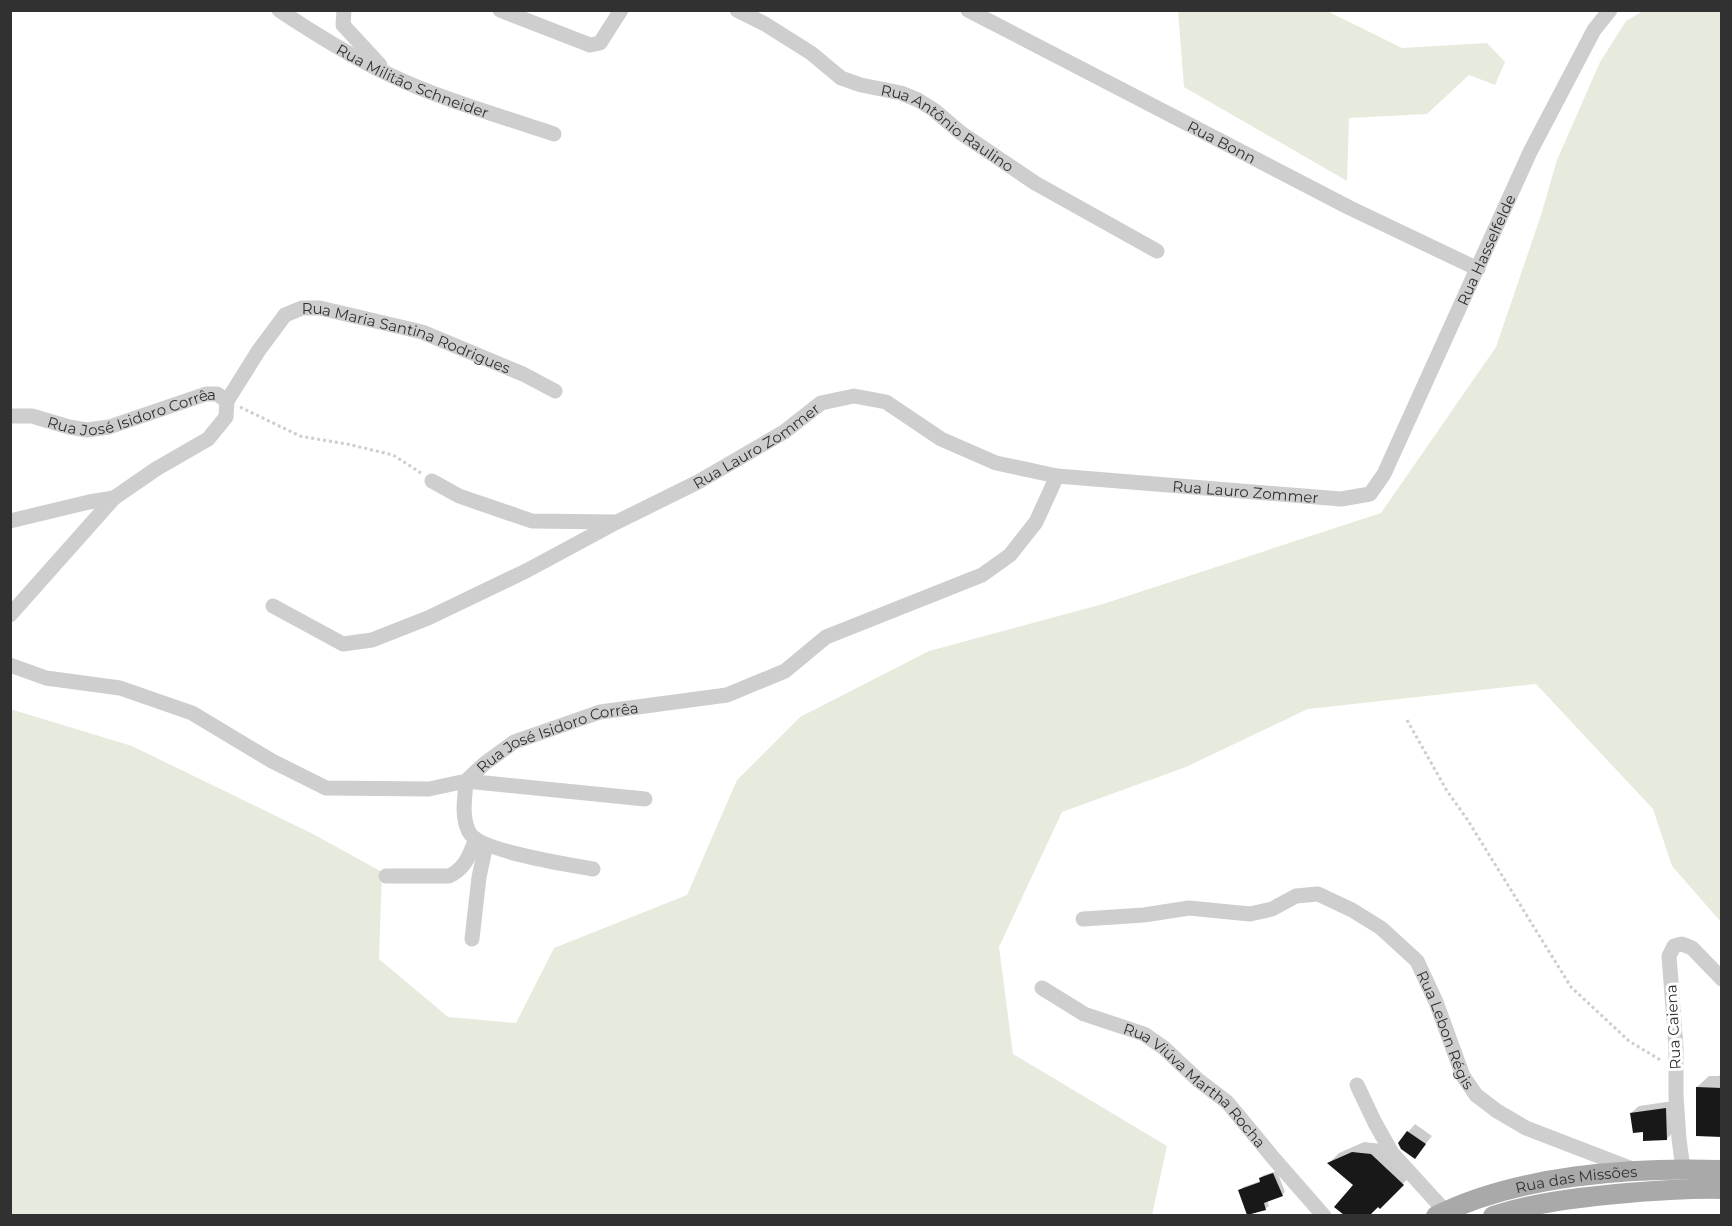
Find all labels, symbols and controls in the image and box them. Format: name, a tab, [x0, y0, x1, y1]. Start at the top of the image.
street label: Rua Militão Schneider	[333, 39, 491, 122]
street label: Rua Antônio Raulino	[879, 80, 1018, 176]
street label: Rua Bonn	[1184, 116, 1259, 167]
street label: Rua Hasselfelde	[1452, 191, 1519, 308]
street label: Rua Maria Santina Rodrigues	[302, 299, 513, 377]
street label: Rua José Isidoro Corrêa	[45, 385, 216, 440]
street label: Rua Lauro Zommer	[689, 398, 823, 493]
street label: Rua Lauro Zommer	[1172, 476, 1319, 507]
street label: Rua José Isidoro Corrêa	[472, 697, 640, 776]
street label: Rua Lebon Régis	[1413, 967, 1479, 1093]
street label: Rua Caiena	[1661, 984, 1685, 1070]
street label: Rua Viúva Martha Rocha	[1121, 1018, 1270, 1151]
street label: Rua das Missões	[1513, 1161, 1638, 1197]

